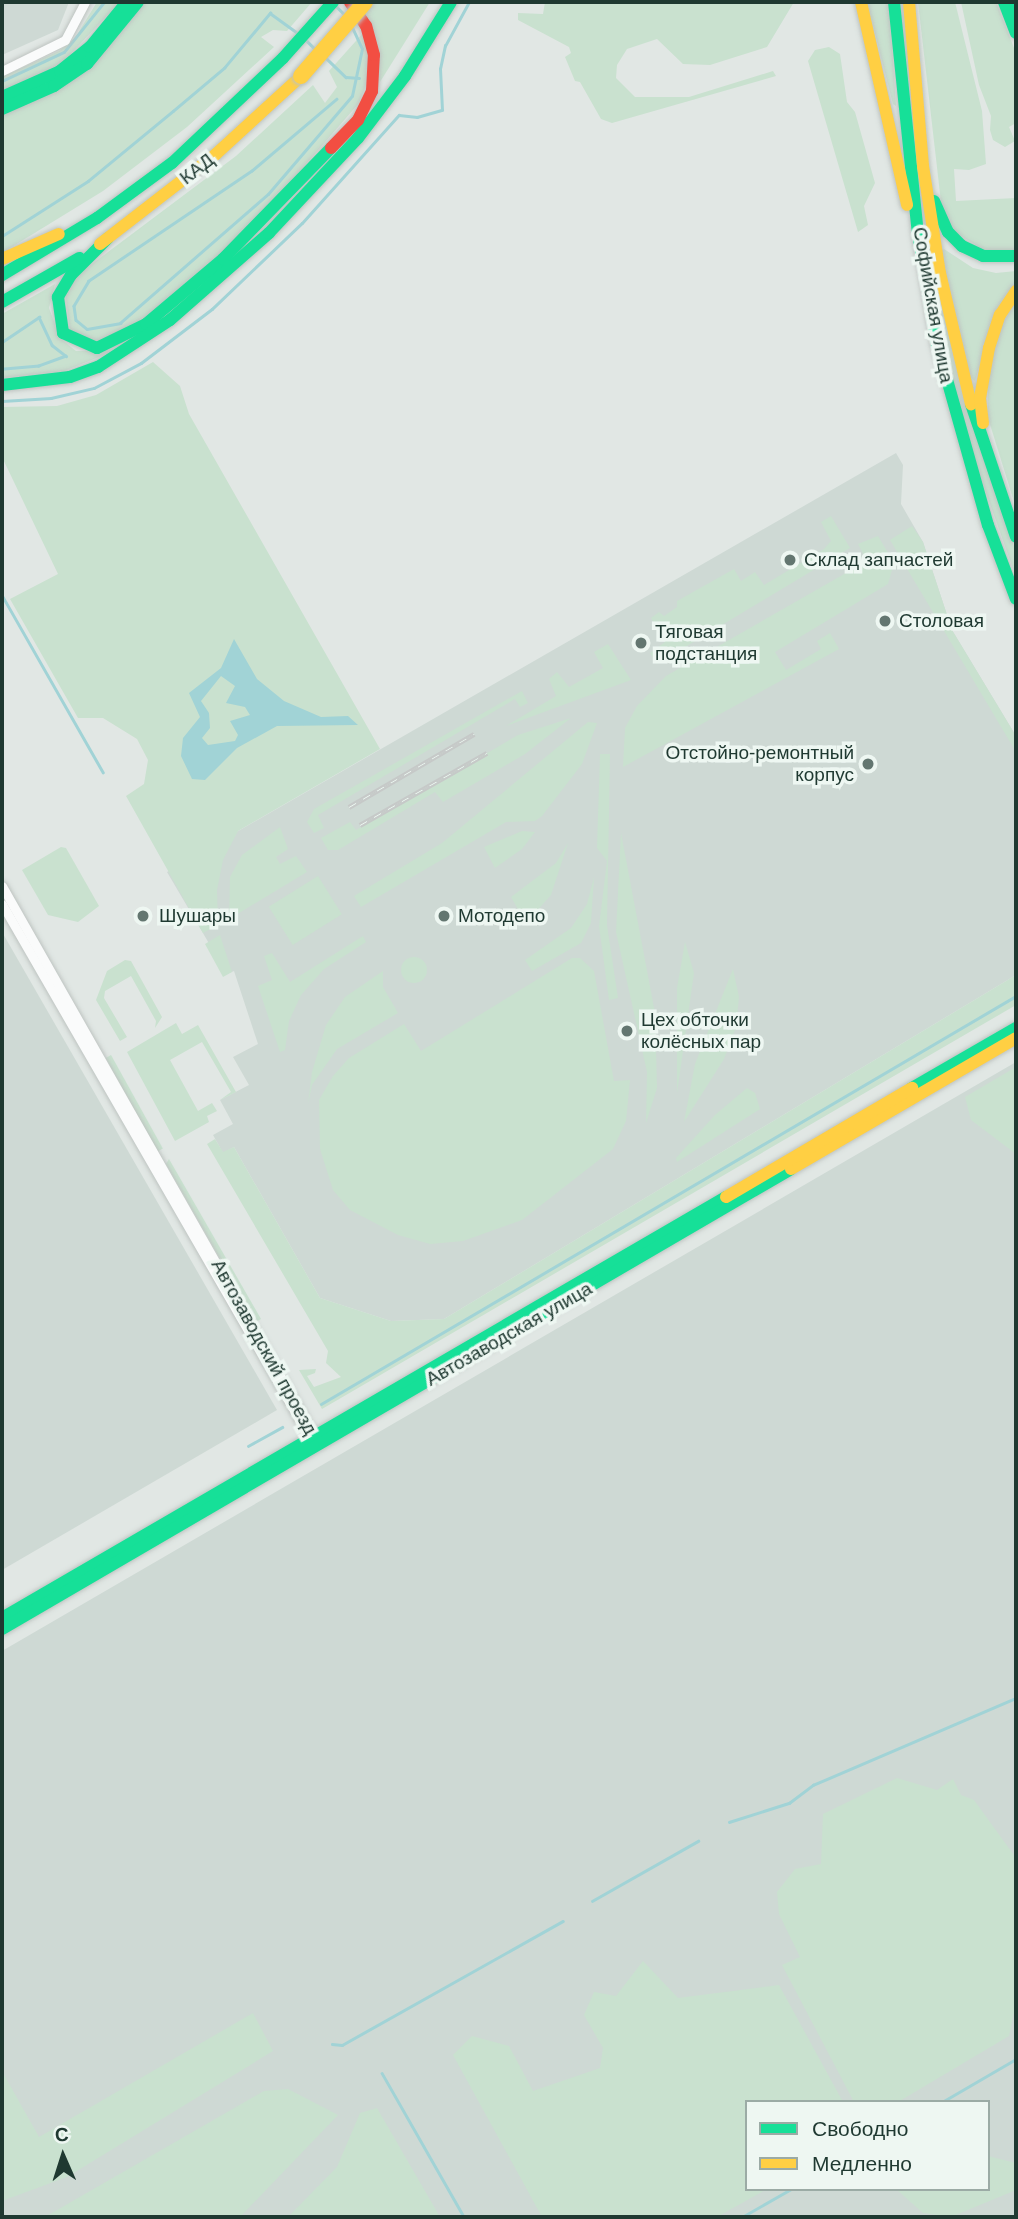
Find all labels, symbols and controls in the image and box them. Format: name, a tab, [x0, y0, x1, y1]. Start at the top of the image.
street label: КАД	[175, 149, 219, 189]
street label: Софийская улица	[908, 225, 958, 385]
place label: Склад запчастей	[804, 549, 953, 571]
marker: Склад запчастей	[782, 552, 798, 568]
place label: Столовая	[899, 610, 984, 632]
marker: Столовая	[877, 613, 893, 629]
place label: Тяговая подстанция	[655, 621, 757, 665]
marker: Тяговая подстанция	[633, 635, 649, 651]
place label: Отстойно-ремонтный корпус	[665, 742, 854, 786]
marker: Отстойно-ремонтный корпус	[860, 756, 876, 772]
place label: Шушары	[159, 905, 236, 927]
place label: Мотодепо	[458, 905, 545, 927]
marker: Шушары	[133, 906, 153, 926]
marker: Мотодепо	[436, 908, 452, 924]
place label: Цех обточки колёсных пар	[641, 1009, 761, 1053]
marker: Цех обточки колёсных пар	[619, 1023, 635, 1039]
street label: Автозаводский проезд	[206, 1255, 322, 1439]
street label: Автозаводская улица	[422, 1277, 596, 1391]
legend	[745, 2100, 990, 2191]
text: Свободно	[812, 2117, 909, 2140]
north arrow	[28, 2121, 98, 2191]
text: С	[54, 2124, 69, 2145]
text: Медленно	[812, 2152, 912, 2175]

